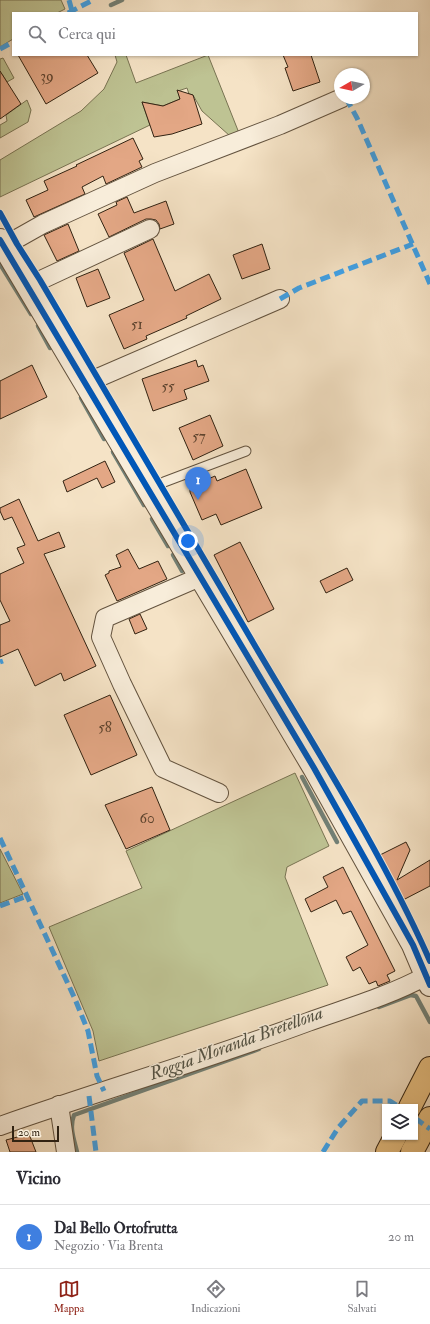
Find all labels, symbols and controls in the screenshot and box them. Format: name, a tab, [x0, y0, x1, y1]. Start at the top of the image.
search box	[12, 12, 418, 56]
icon: search	[26, 23, 48, 45]
text: Cerca qui	[58, 25, 116, 44]
house number: 39	[40, 67, 54, 86]
north arrow	[334, 68, 370, 104]
house number: 51	[131, 315, 143, 334]
house number: 55	[161, 377, 175, 396]
house number: 57	[192, 427, 206, 446]
pin: 1	[185, 467, 211, 500]
your location	[178, 531, 198, 551]
house number: 58	[98, 718, 112, 737]
house number: 60	[139, 809, 155, 828]
water label: Roggia Moranda Bretellona	[145, 1001, 326, 1086]
map controls	[382, 1104, 418, 1140]
button: layers	[382, 1104, 418, 1140]
scale bar	[12, 1124, 59, 1143]
text: 20 m	[18, 1126, 40, 1139]
text: Vicino	[16, 1168, 61, 1189]
text: Dal Bello Ortofrutta	[54, 1219, 177, 1238]
text: 1	[27, 1229, 31, 1245]
text: 20 m	[388, 1229, 414, 1245]
text: Negozio · Via Brenta	[54, 1238, 163, 1254]
tab: Mappa	[53, 1278, 84, 1315]
tab: Indicazioni	[191, 1278, 241, 1315]
tab: Salvati	[347, 1278, 377, 1315]

